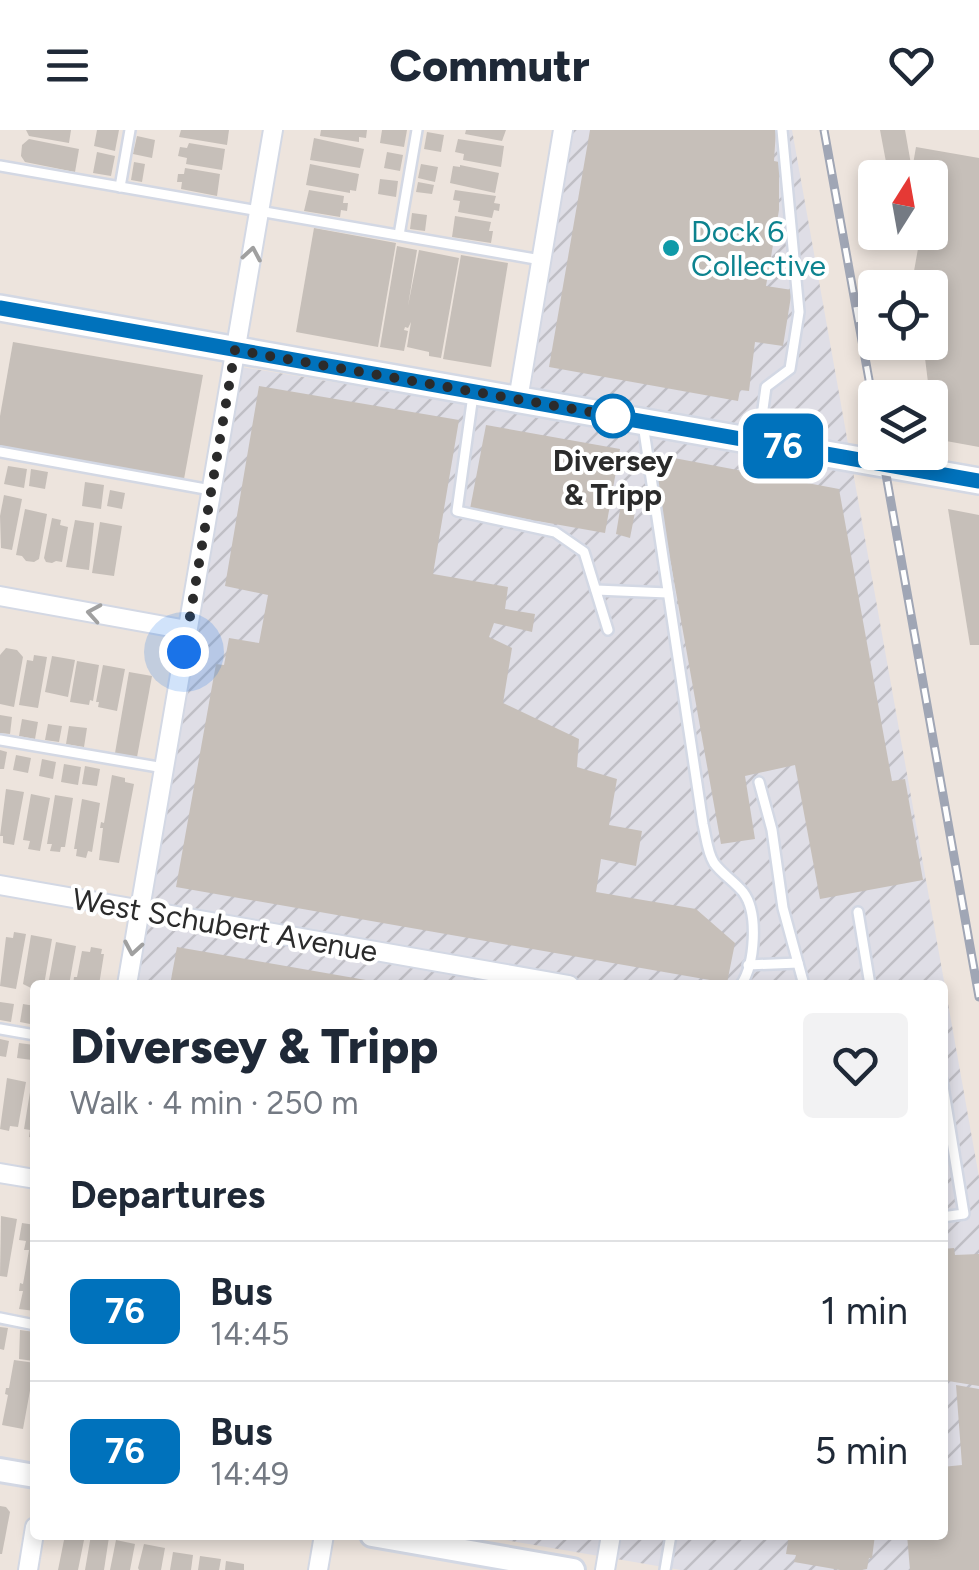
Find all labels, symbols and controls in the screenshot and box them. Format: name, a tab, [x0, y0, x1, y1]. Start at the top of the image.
icon: menu	[40, 38, 95, 93]
text: Commutr	[389, 38, 590, 92]
icon: heart	[884, 38, 939, 93]
north arrow	[858, 160, 948, 250]
map controls	[858, 160, 948, 470]
place label: Dock 6 Collective	[691, 213, 826, 284]
marker: Dock 6 Collective	[660, 237, 682, 259]
one-way arrow	[241, 245, 262, 262]
button: locate	[858, 270, 948, 360]
button: layers	[858, 380, 948, 470]
marker: Diversey & Tripp	[592, 395, 634, 437]
line badge: 76	[738, 414, 828, 478]
text: 76	[763, 425, 803, 467]
place label: Diversey & Tripp	[553, 442, 674, 513]
one-way arrow	[85, 603, 102, 624]
your location	[159, 627, 209, 677]
street label: West Schubert Avenue	[70, 880, 380, 970]
one-way arrow	[124, 939, 145, 956]
button: heart	[803, 1013, 908, 1118]
text: Diversey & Tripp	[70, 1017, 438, 1075]
text: Walk · 4 min · 250 m	[70, 1084, 358, 1122]
text: Departures	[70, 1172, 265, 1218]
text: Bus	[210, 1269, 273, 1315]
text: 1 min	[821, 1288, 908, 1334]
text: 76	[105, 1290, 145, 1332]
text: 14:45	[210, 1315, 289, 1353]
text: Bus	[210, 1409, 273, 1455]
text: 5 min	[814, 1428, 908, 1474]
text: 76	[105, 1430, 145, 1472]
text: 14:49	[210, 1455, 289, 1493]

